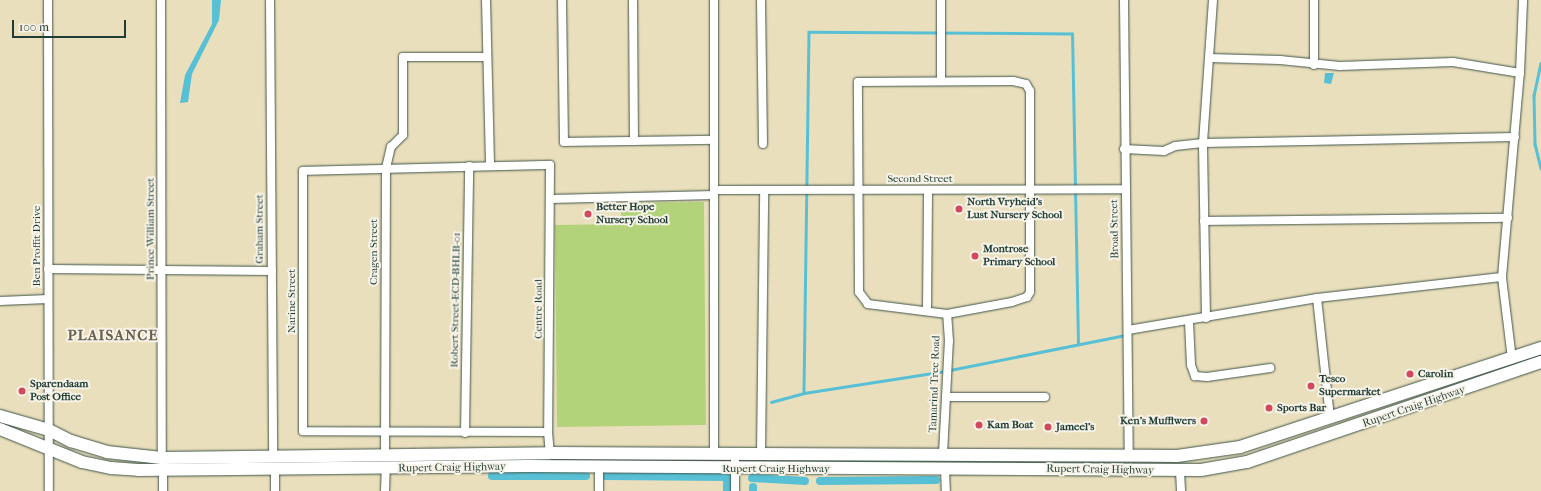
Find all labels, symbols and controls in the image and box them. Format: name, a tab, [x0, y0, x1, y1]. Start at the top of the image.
scale bar	[14, 12, 128, 38]
text: 100 m	[19, 20, 49, 34]
street label: Second Street	[887, 172, 953, 186]
street label: Prince William Street	[144, 178, 158, 280]
street label: Graham Street	[253, 194, 267, 264]
place label: North Vryheid's Lust Nursery School	[967, 196, 1062, 222]
street label: Broad Street	[1108, 199, 1122, 259]
place label: Better Hope Nursery School	[596, 201, 668, 227]
marker: North Vryheid's Lust Nursery School	[954, 204, 964, 214]
street label: Ben Proffit Drive	[30, 206, 44, 286]
marker: Better Hope Nursery School	[583, 209, 593, 219]
street label: Cragen Street	[367, 219, 381, 285]
street label: Robert Street-ECD-BHLB-01	[448, 232, 464, 368]
place label: Montrose Primary School	[983, 243, 1055, 269]
marker: Montrose Primary School	[970, 251, 980, 261]
street label: Narine Street	[285, 269, 299, 333]
street label: Centre Road	[532, 279, 546, 339]
district label: PLAISANCE	[68, 327, 158, 345]
street label: Tamarind Tree Road	[927, 335, 943, 433]
place label: Carolin	[1418, 367, 1453, 381]
marker: Carolin	[1405, 369, 1415, 379]
place label: Tesco Supermarket	[1319, 373, 1381, 399]
place label: Sparendaam Post Office	[30, 378, 88, 404]
marker: Tesco Supermarket	[1306, 381, 1316, 391]
street label: Rupert Craig Highway	[1361, 383, 1467, 431]
marker: Sparendaam Post Office	[17, 386, 27, 396]
place label: Sports Bar	[1277, 401, 1326, 415]
marker: Sports Bar	[1264, 403, 1274, 413]
place label: Ken's Mufflwers	[1120, 414, 1196, 428]
marker: Ken's Mufflwers	[1199, 416, 1209, 426]
place label: Kam Boat	[987, 418, 1033, 432]
marker: Kam Boat	[974, 420, 984, 430]
place label: Jameel's	[1056, 420, 1094, 434]
marker: Jameel's	[1043, 422, 1053, 432]
street label: Rupert Craig Highway	[398, 460, 506, 476]
street label: Rupert Craig Highway	[722, 462, 830, 476]
street label: Rupert Craig Highway	[1046, 462, 1154, 478]

